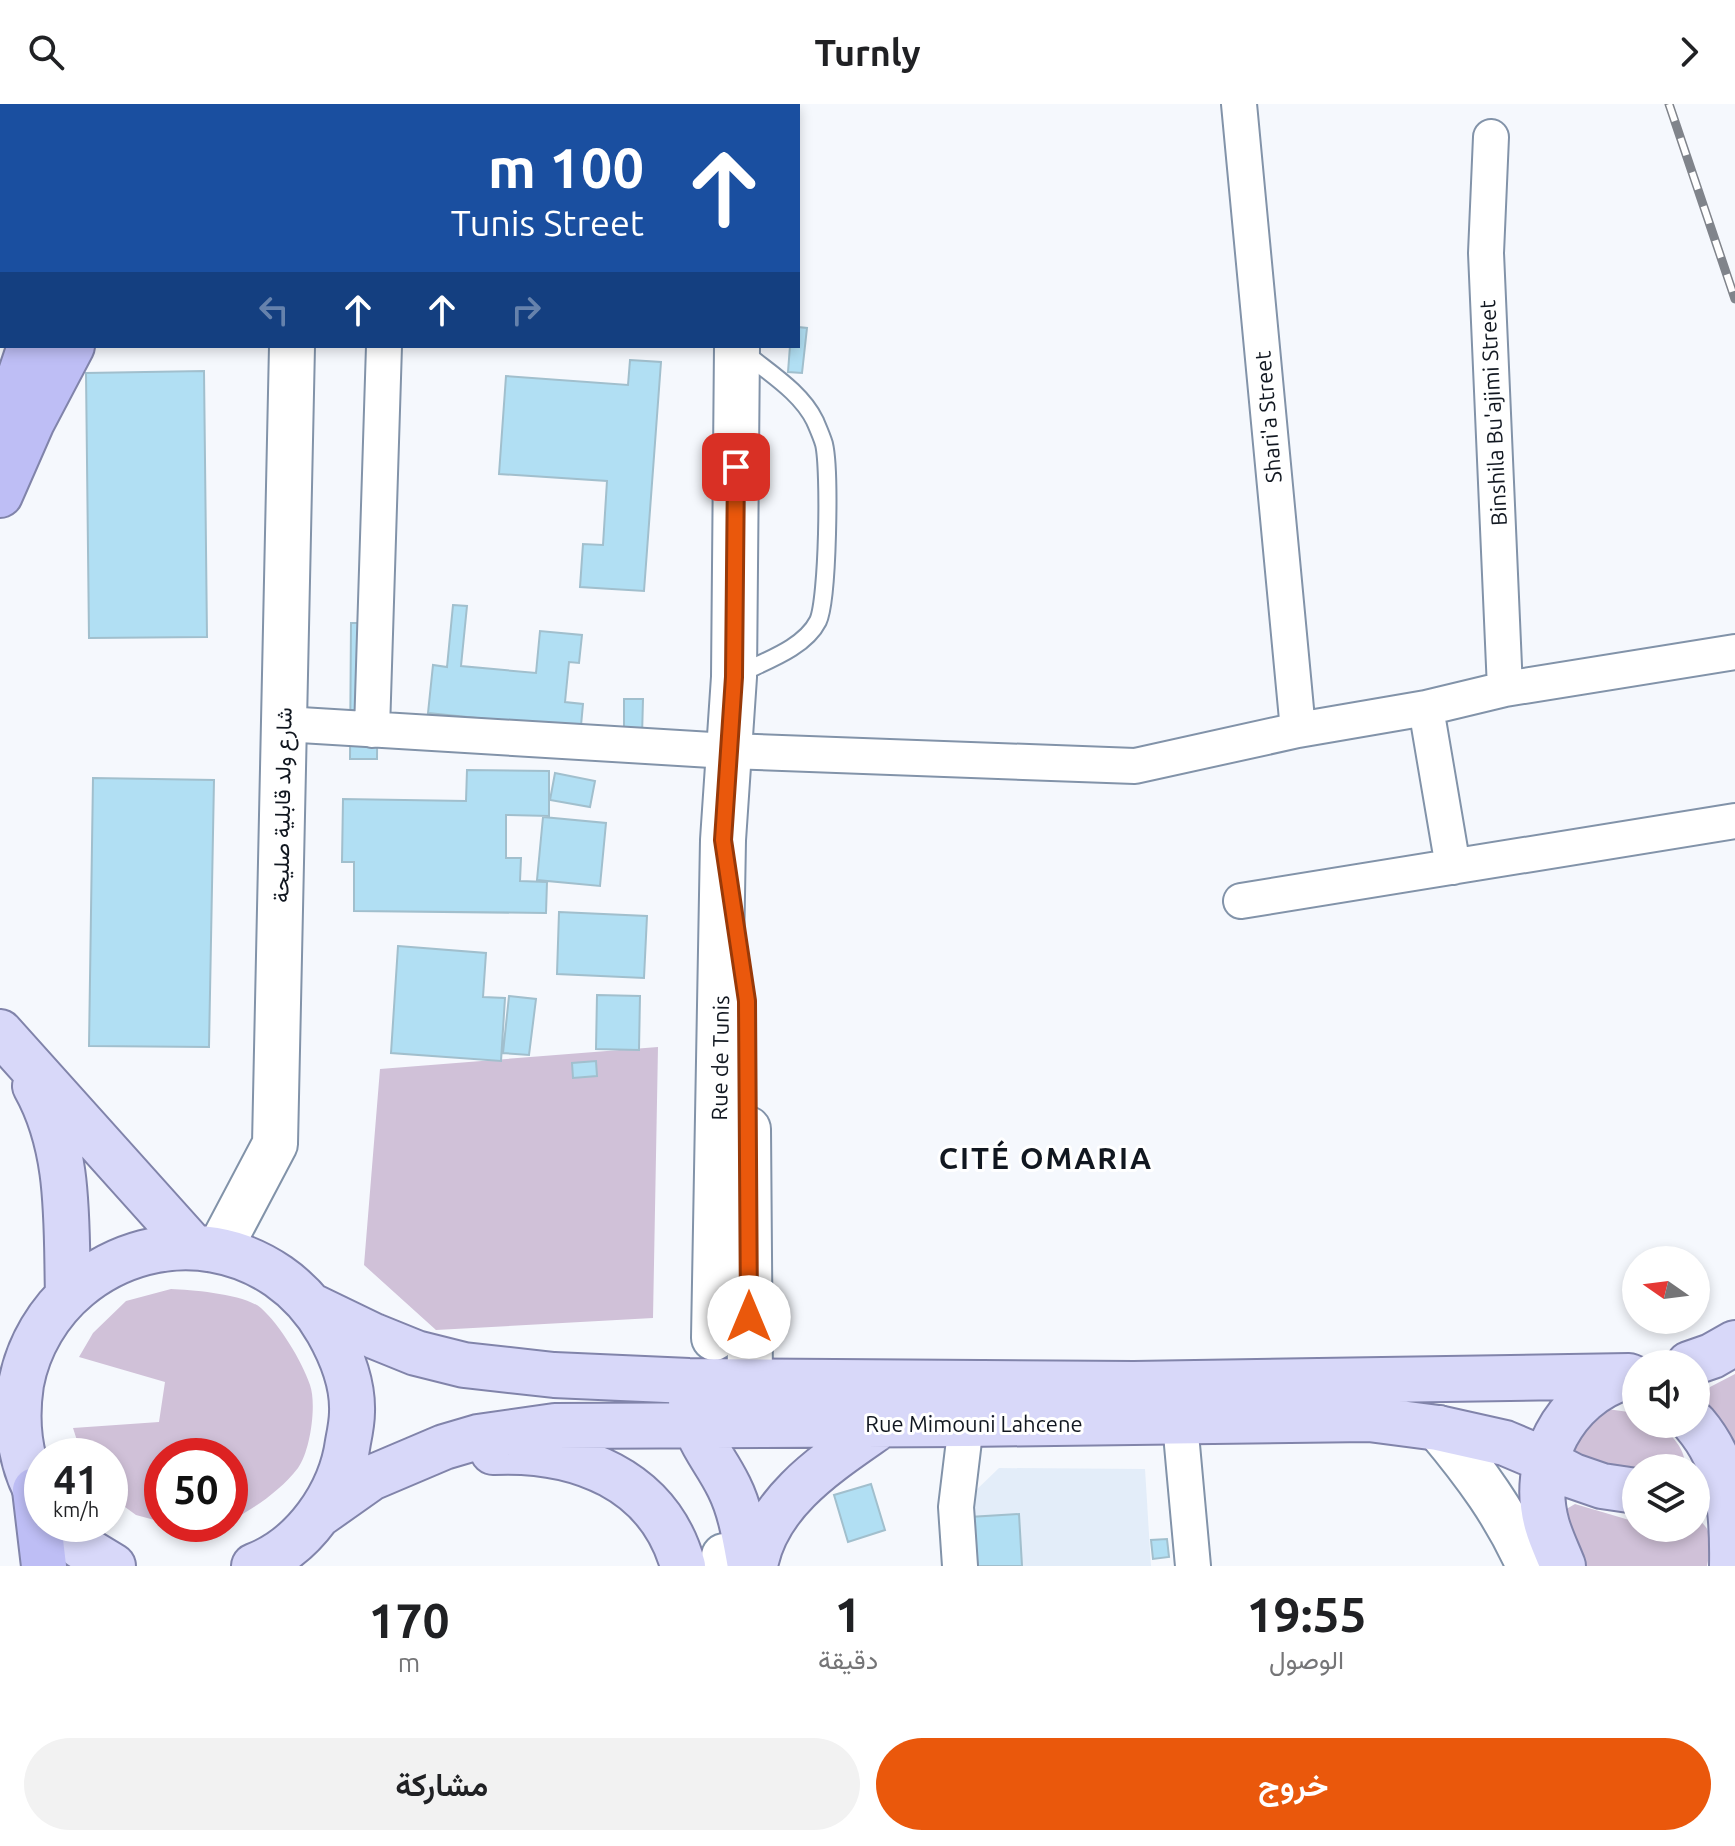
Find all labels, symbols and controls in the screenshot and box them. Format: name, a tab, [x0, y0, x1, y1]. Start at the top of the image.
icon: search	[24, 30, 68, 74]
icon: forward	[1667, 30, 1711, 74]
text: Turnly	[814, 32, 921, 73]
text: 100 m	[488, 136, 644, 199]
icon: ahead	[672, 136, 776, 240]
text: Tunis Street	[451, 202, 644, 243]
icon: left	[252, 288, 296, 332]
icon: ahead	[336, 288, 380, 332]
icon: ahead	[420, 288, 464, 332]
icon: right	[504, 288, 548, 332]
street label: Binshila Bu'ajimi Street	[1474, 299, 1511, 527]
street label: Shari'a Street	[1249, 350, 1286, 484]
pin	[702, 433, 770, 501]
icon: arrive	[714, 445, 758, 489]
street label: شارع ولد قابلية صليحة	[267, 707, 299, 903]
street label: Rue de Tunis	[706, 995, 733, 1121]
district label: CITÉ OMARIA	[939, 1140, 1153, 1175]
north arrow	[1622, 1246, 1710, 1334]
map controls	[1622, 1246, 1710, 1542]
position arrow	[707, 1275, 791, 1359]
button: sound	[1622, 1350, 1710, 1438]
street label: Rue Mimouni Lahcene	[865, 1411, 1083, 1436]
speed limit sign: 50	[144, 1438, 248, 1542]
button: layers	[1622, 1454, 1710, 1542]
text: 41	[53, 1457, 99, 1502]
text: km/h	[53, 1498, 99, 1521]
text: 1	[835, 1587, 862, 1641]
text: 19:55	[1247, 1587, 1367, 1641]
text: 170	[368, 1593, 450, 1647]
text: دقيقة	[818, 1645, 878, 1674]
text: الوصول	[1269, 1645, 1344, 1674]
text: m	[398, 1648, 420, 1677]
button: مشاركة	[24, 1738, 860, 1830]
button: خروج	[876, 1738, 1711, 1830]

